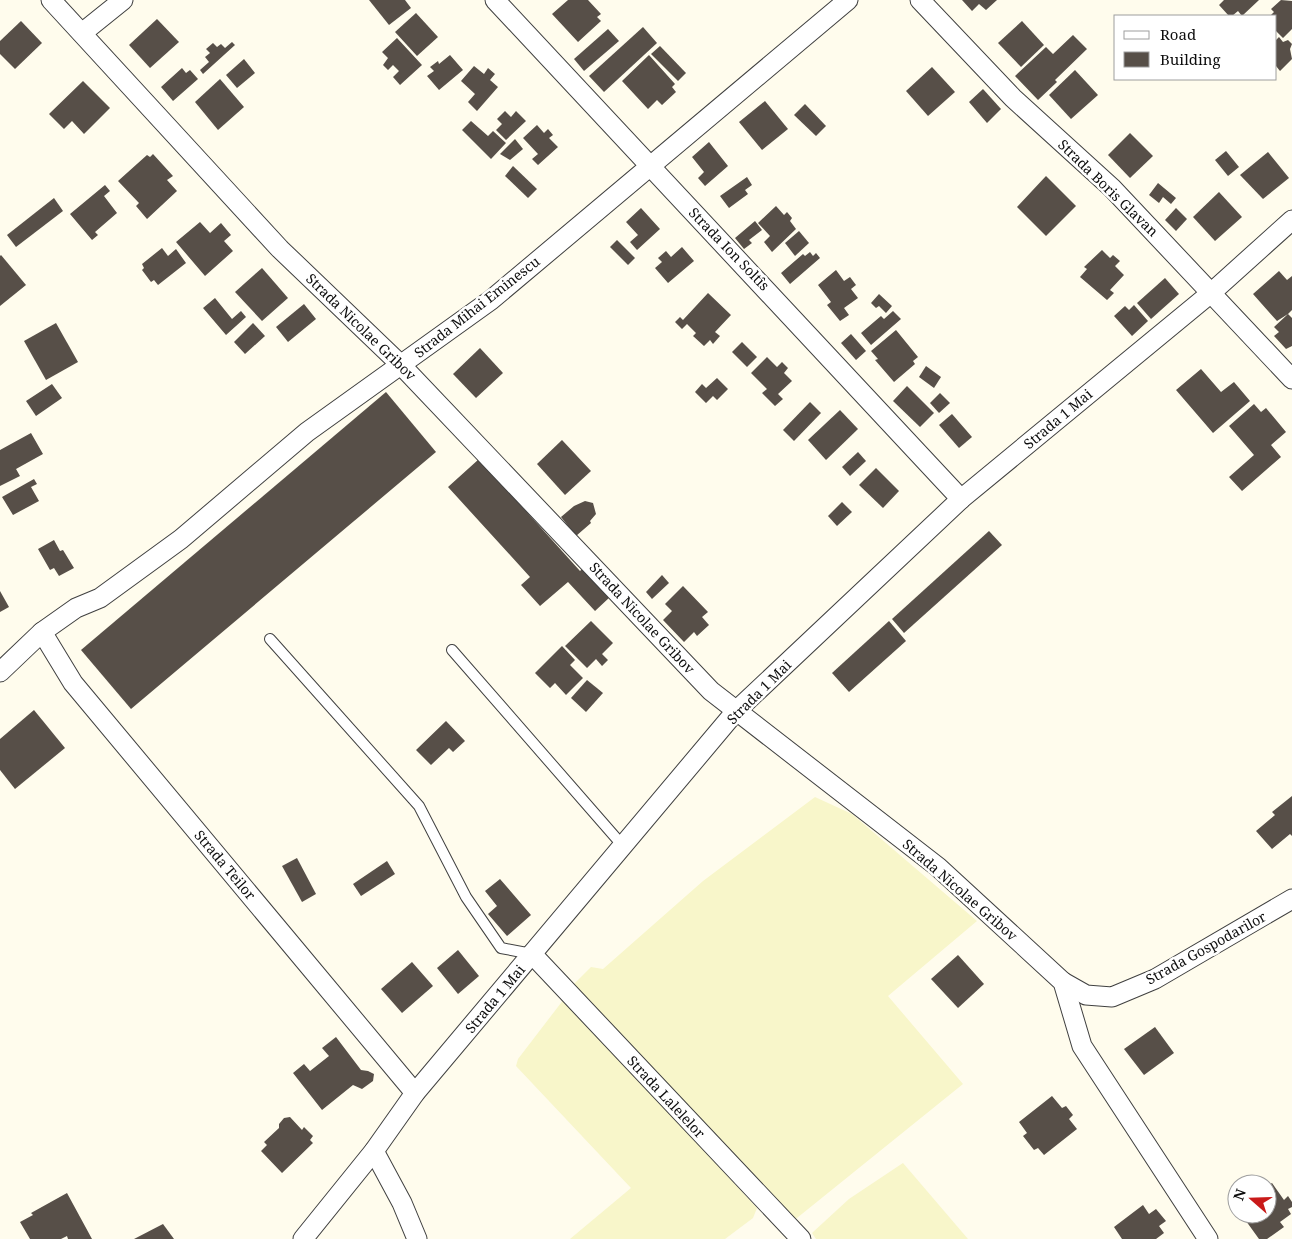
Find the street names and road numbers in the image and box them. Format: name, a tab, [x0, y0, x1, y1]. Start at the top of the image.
street label: Strada Boris Glavan	[1054, 135, 1163, 240]
street label: Strada Ion Soltîs	[685, 203, 774, 294]
street label: Strada Mihai Eminescu	[410, 252, 543, 362]
street label: Strada Nicolae Gribov	[302, 269, 421, 385]
street label: Strada 1 Mai	[1019, 384, 1096, 453]
street label: Strada Nicolae Gribov	[586, 558, 700, 678]
street label: Strada 1 Mai	[722, 655, 795, 728]
street label: Strada Teilor	[191, 826, 260, 904]
street label: Strada Nicolae Gribov	[899, 834, 1022, 945]
street label: Strada Gospodarilor	[1142, 906, 1270, 988]
street label: Strada 1 Mai	[460, 960, 529, 1037]
street label: Strada Lalelelor	[623, 1051, 710, 1142]

